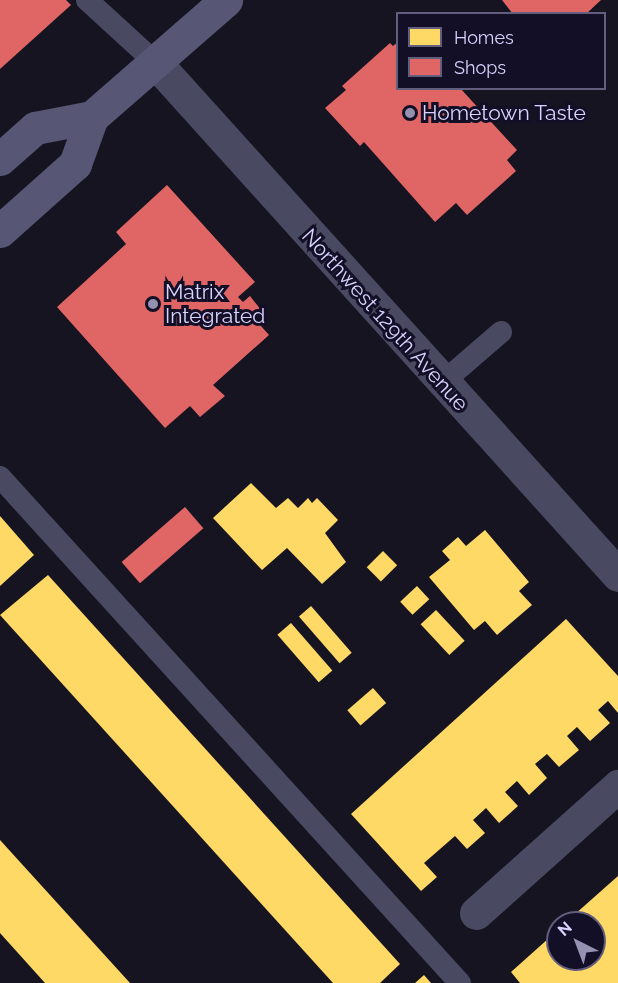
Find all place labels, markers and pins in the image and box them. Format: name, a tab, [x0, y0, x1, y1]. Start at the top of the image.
place label: Hometown Taste	[422, 100, 586, 126]
marker: Hometown Taste	[403, 106, 417, 120]
place label: Matrix Integrated	[165, 279, 265, 329]
marker: Matrix Integrated	[146, 297, 160, 311]

